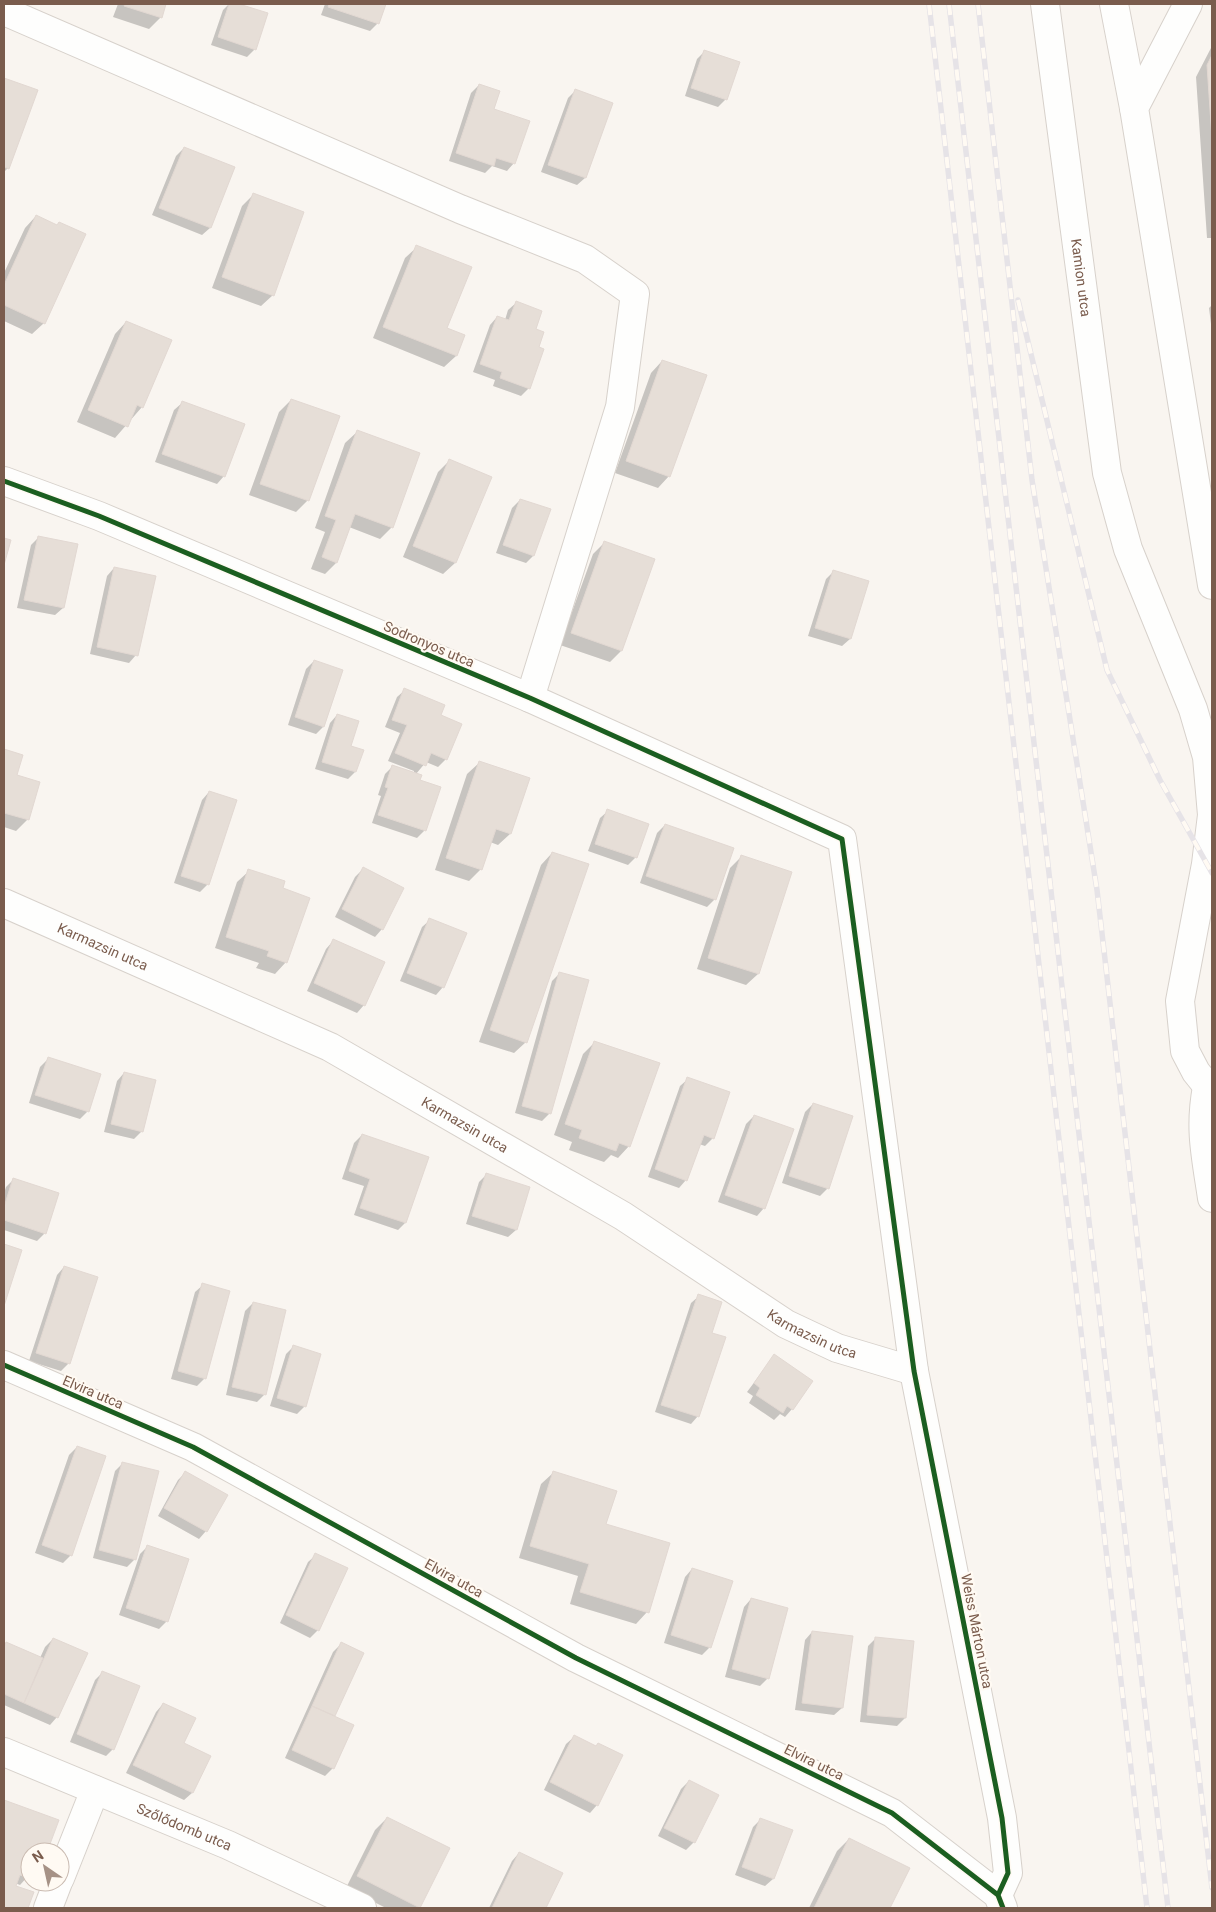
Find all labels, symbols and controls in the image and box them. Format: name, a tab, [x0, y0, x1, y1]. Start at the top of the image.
street label: Kamion utca	[1068, 238, 1094, 318]
street label: Sodronyos utca	[381, 618, 477, 670]
street label: Karmazsin utca	[55, 920, 150, 974]
street label: Karmazsin utca	[419, 1094, 511, 1156]
street label: Karmazsin utca	[764, 1306, 858, 1361]
street label: Elvira utca	[60, 1372, 126, 1412]
street label: Elvira utca	[422, 1555, 486, 1601]
street label: Weiss Márton utca	[958, 1572, 996, 1690]
street label: Elvira utca	[782, 1741, 846, 1783]
street label: Szőlődomb utca	[134, 1800, 234, 1854]
north arrow	[20, 1842, 70, 1892]
text: N	[29, 1847, 46, 1866]

